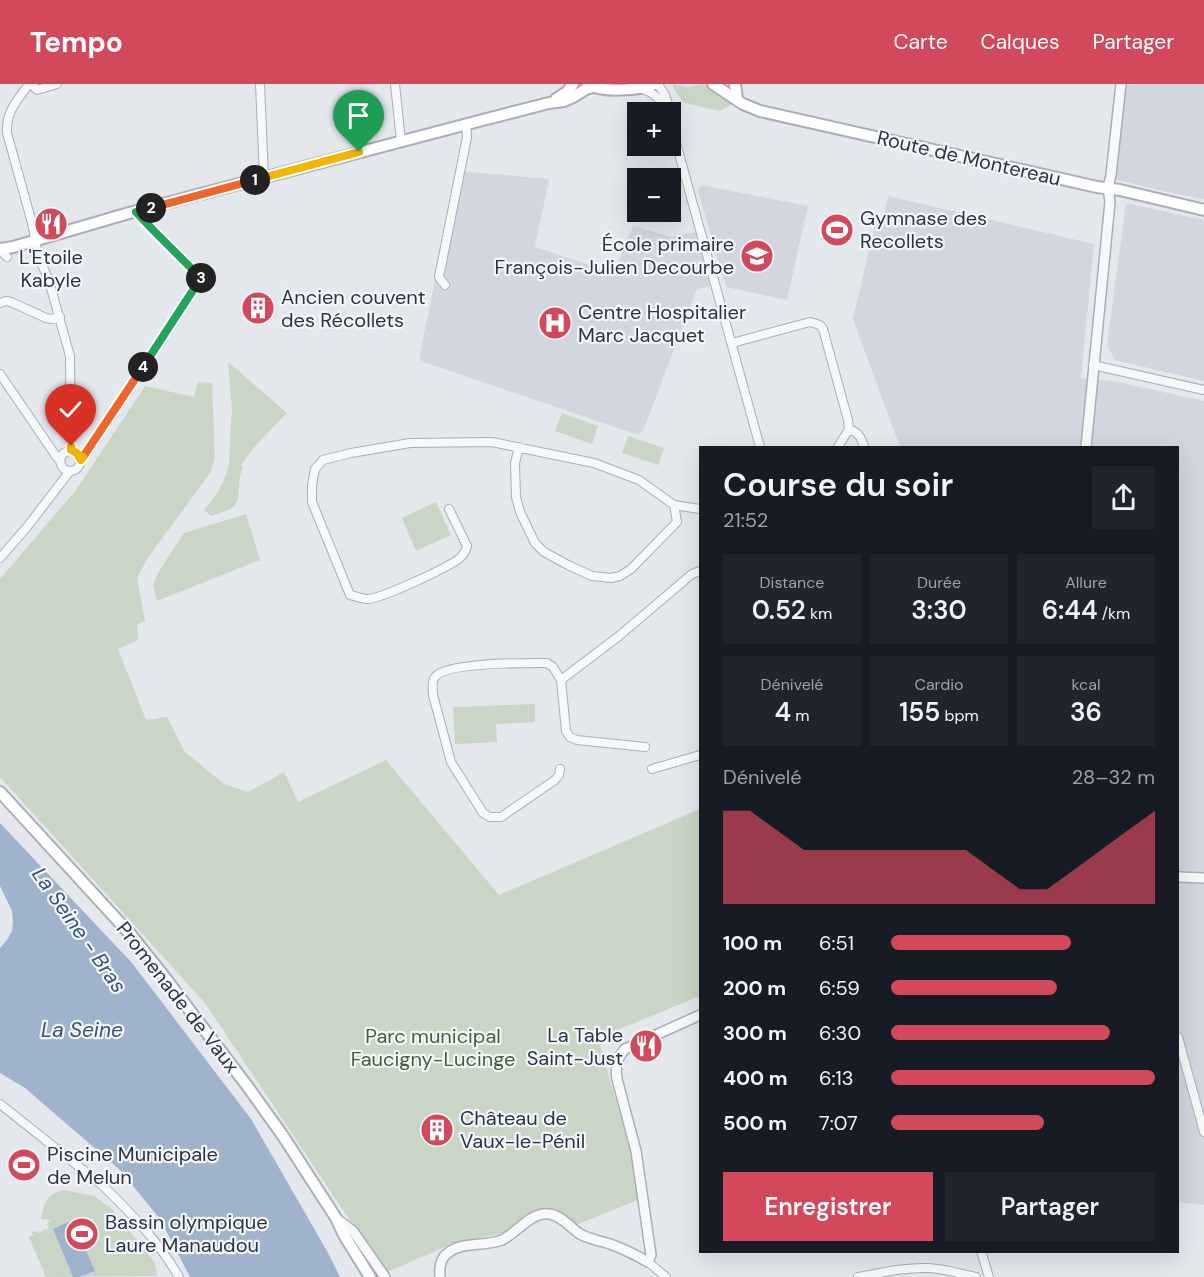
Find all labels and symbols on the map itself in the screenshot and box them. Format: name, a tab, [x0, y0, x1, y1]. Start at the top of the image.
pin	[333, 90, 384, 152]
street label: Route de Montereau	[875, 124, 1063, 192]
pin: 1	[240, 165, 270, 195]
pin: 2	[136, 193, 166, 223]
place label: Gymnase des Recollets	[860, 205, 987, 254]
restaurant icon: L'Etoile Kabyle	[33, 206, 69, 242]
sports icon: Gymnase des Recollets	[819, 212, 855, 248]
place label: École primaire François-Julien Decourbe	[495, 231, 734, 280]
school or university icon: École primaire François-Julien Decourbe	[739, 238, 775, 274]
place label: L'Etoile Kabyle	[19, 244, 83, 293]
pin: 3	[186, 263, 216, 293]
place label: Ancien couvent des Récollets	[281, 284, 426, 333]
building icon: Ancien couvent des Récollets	[240, 290, 276, 326]
place label: Centre Hospitalier Marc Jacquet	[578, 299, 746, 348]
hospital icon: Centre Hospitalier Marc Jacquet	[537, 305, 573, 341]
pin: 4	[128, 352, 158, 382]
pin	[45, 384, 96, 446]
water label: La Seine - Bras	[25, 862, 133, 998]
street label: Promenade de Vaux	[111, 916, 245, 1078]
water label: La Seine	[41, 1016, 123, 1044]
place label: La Table Saint-Just	[527, 1022, 623, 1071]
park label: Parc municipal Faucigny-Lucinge	[351, 1023, 515, 1072]
restaurant icon: La Table Saint-Just	[628, 1028, 664, 1064]
place label: Château de Vaux-le-Pénil	[460, 1105, 585, 1154]
building icon: Château de Vaux-le-Pénil	[419, 1112, 455, 1148]
place label: Piscine Municipale de Melun	[47, 1141, 218, 1190]
sports icon: Piscine Municipale de Melun	[6, 1147, 42, 1183]
place label: Bassin olympique Laure Manaudou	[105, 1209, 268, 1258]
sports icon: Bassin olympique Laure Manaudou	[64, 1216, 100, 1252]

